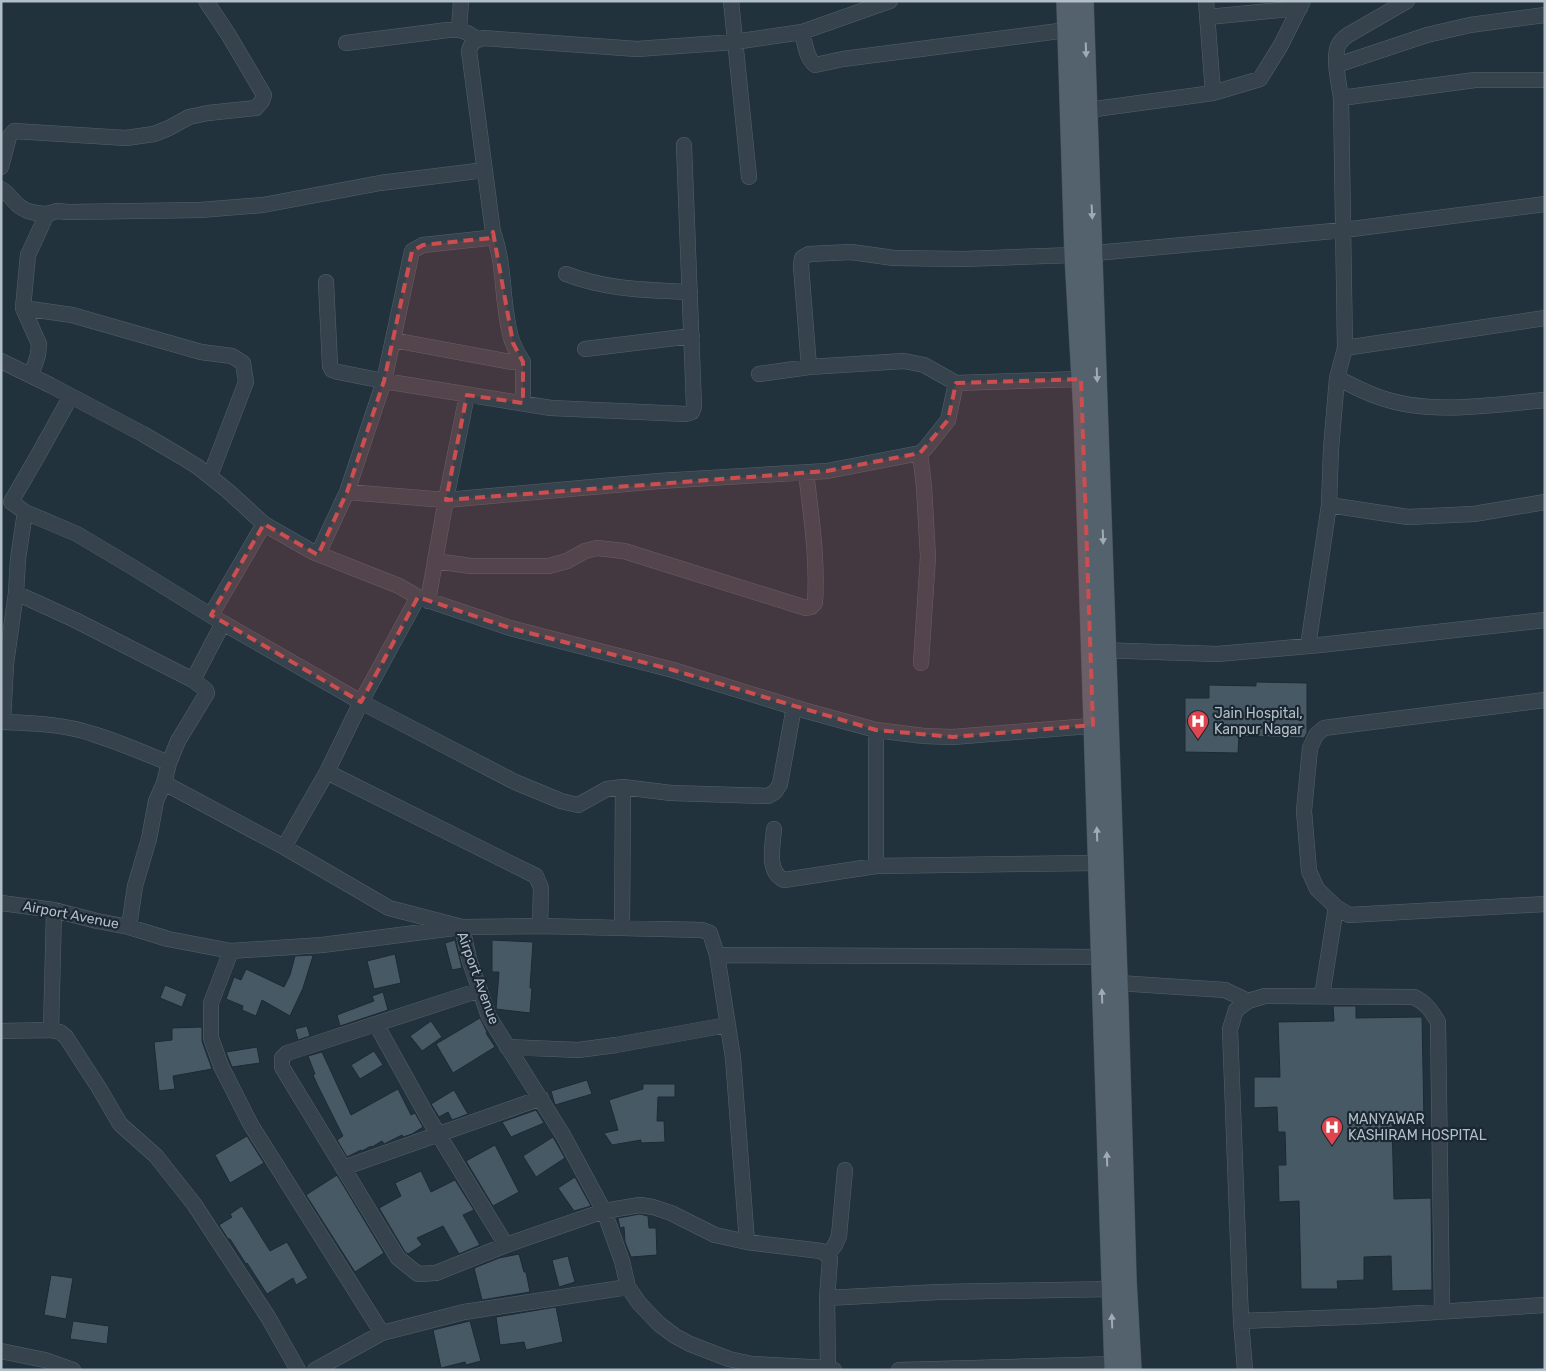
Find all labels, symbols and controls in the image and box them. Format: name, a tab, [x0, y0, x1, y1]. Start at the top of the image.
one-way arrow	[1082, 42, 1090, 58]
one-way arrow	[1088, 205, 1096, 221]
one-way arrow	[1094, 367, 1102, 383]
one-way arrow	[1099, 529, 1107, 545]
place label: Jain Hospital, Kanpur Nagar	[1214, 705, 1303, 738]
hospital icon: Jain Hospital, Kanpur Nagar	[1186, 709, 1210, 740]
one-way arrow	[1092, 826, 1100, 842]
street label: Airport Avenue	[22, 897, 121, 933]
street label: Airport Avenue	[453, 929, 503, 1027]
one-way arrow	[1098, 988, 1106, 1004]
place label: MANYAWAR KASHIRAM HOSPITAL	[1348, 1111, 1487, 1144]
hospital icon: MANYAWAR KASHIRAM HOSPITAL	[1320, 1115, 1344, 1146]
one-way arrow	[1103, 1150, 1111, 1166]
one-way arrow	[1108, 1313, 1116, 1329]

